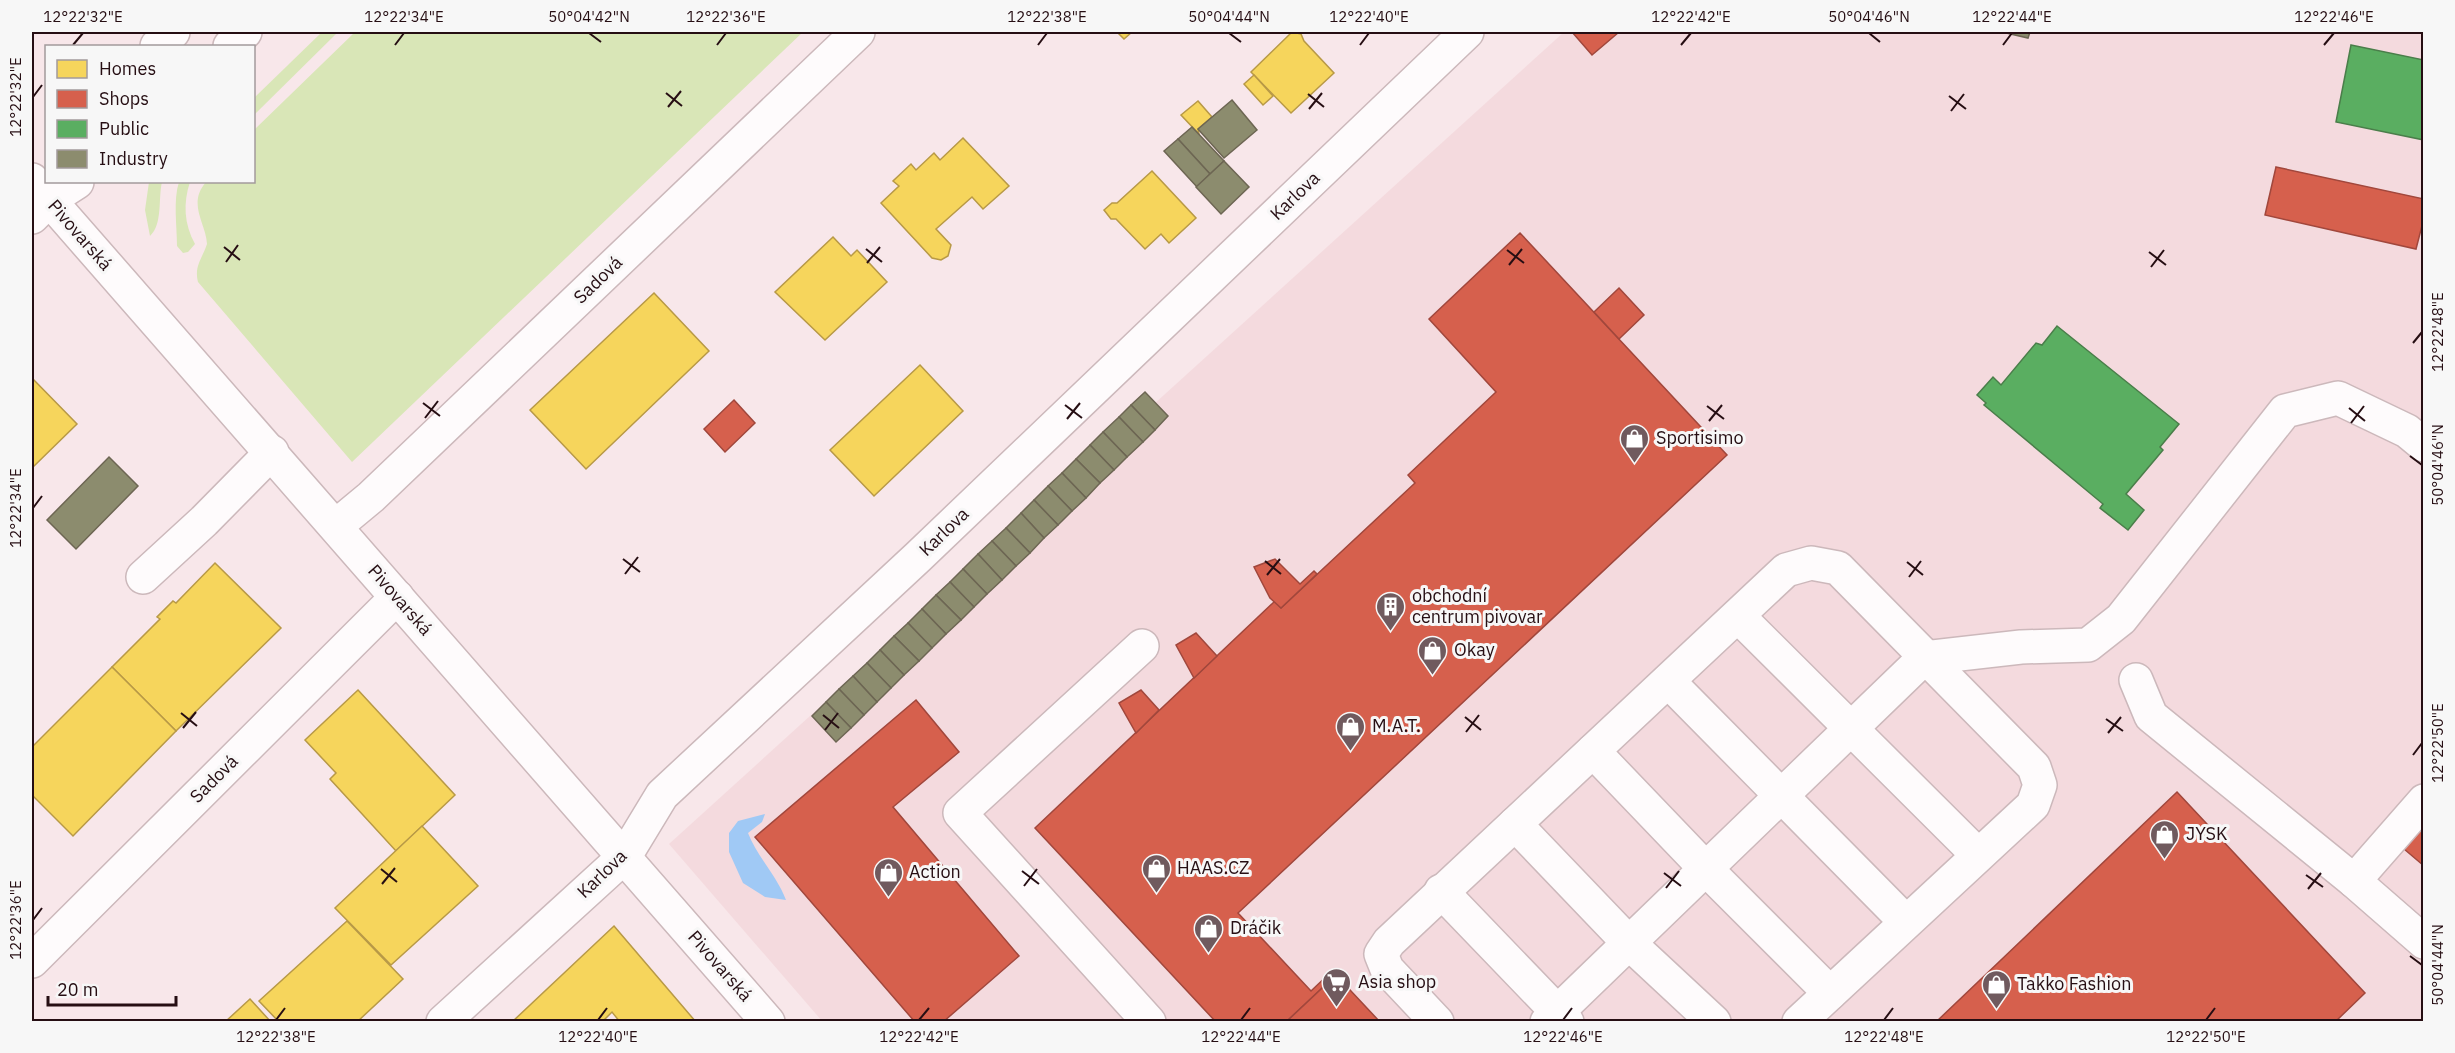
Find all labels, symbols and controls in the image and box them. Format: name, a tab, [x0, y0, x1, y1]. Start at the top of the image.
text: 12°22'32"E	[43, 7, 123, 26]
text: 12°22'34"E	[364, 7, 444, 26]
text: 50°04'42"N	[548, 7, 630, 26]
text: 12°22'36"E	[686, 7, 766, 26]
text: 12°22'38"E	[1007, 7, 1087, 26]
text: 50°04'44"N	[1188, 7, 1270, 26]
text: 12°22'40"E	[1329, 7, 1409, 26]
text: 12°22'42"E	[1651, 7, 1731, 26]
text: 50°04'46"N	[1828, 7, 1910, 26]
text: 12°22'44"E	[1972, 7, 2052, 26]
text: 12°22'46"E	[2294, 7, 2374, 26]
legend	[45, 45, 255, 183]
text: 12°22'32"E	[6, 57, 25, 137]
text: Homes	[99, 57, 156, 80]
text: Shops	[99, 87, 149, 110]
text: Public	[99, 117, 149, 140]
text: Industry	[99, 147, 168, 170]
street label: Karlova	[1265, 166, 1325, 225]
street label: Pivovarská	[43, 194, 118, 275]
street label: Sadová	[569, 251, 627, 308]
text: 12°22'48"E	[2428, 292, 2447, 372]
shop icon: Sportisimo	[1619, 422, 1651, 464]
text: 50°04'46"N	[2428, 424, 2447, 506]
place label: Sportisimo	[1656, 426, 1744, 449]
text: 12°22'34"E	[6, 468, 25, 548]
street label: Karlova	[914, 502, 974, 561]
street label: Pivovarská	[363, 559, 438, 640]
place label: obchodní centrum pivovar	[1412, 584, 1543, 628]
building icon: obchodní centrum pivovar	[1375, 590, 1407, 632]
shop icon: Okay	[1417, 634, 1449, 676]
place label: Okay	[1454, 638, 1495, 661]
text: 12°22'50"E	[2428, 703, 2447, 783]
shop icon: M.A.T.	[1335, 710, 1367, 752]
place label: M.A.T.	[1372, 714, 1421, 737]
street label: Sadová	[185, 749, 243, 808]
shop icon: JYSK	[2149, 818, 2181, 860]
place label: JYSK	[2186, 822, 2228, 845]
street label: Karlova	[572, 844, 632, 903]
shop icon: HAAS.CZ	[1140, 852, 1172, 894]
shop icon: Action	[872, 856, 904, 898]
place label: HAAS.CZ	[1177, 856, 1250, 879]
place label: Action	[909, 860, 961, 883]
text: 12°22'36"E	[6, 880, 25, 960]
shop icon: Dráčik	[1193, 912, 1225, 954]
place label: Dráčik	[1230, 916, 1282, 939]
text: 50°04'44"N	[2428, 924, 2447, 1006]
street label: Pivovarská	[683, 925, 758, 1006]
supermarket icon: Asia shop	[1321, 966, 1353, 1008]
shop icon: Takko Fashion	[1980, 968, 2012, 1010]
scale bar	[48, 969, 176, 1007]
place label: Asia shop	[1358, 970, 1436, 993]
place label: Takko Fashion	[2017, 972, 2131, 995]
text: 20 m	[57, 978, 99, 1001]
text: 12°22'38"E	[236, 1027, 316, 1046]
text: 12°22'40"E	[558, 1027, 638, 1046]
text: 12°22'42"E	[879, 1027, 959, 1046]
text: 12°22'44"E	[1201, 1027, 1281, 1046]
text: 12°22'46"E	[1523, 1027, 1603, 1046]
text: 12°22'48"E	[1844, 1027, 1924, 1046]
text: 12°22'50"E	[2166, 1027, 2246, 1046]

